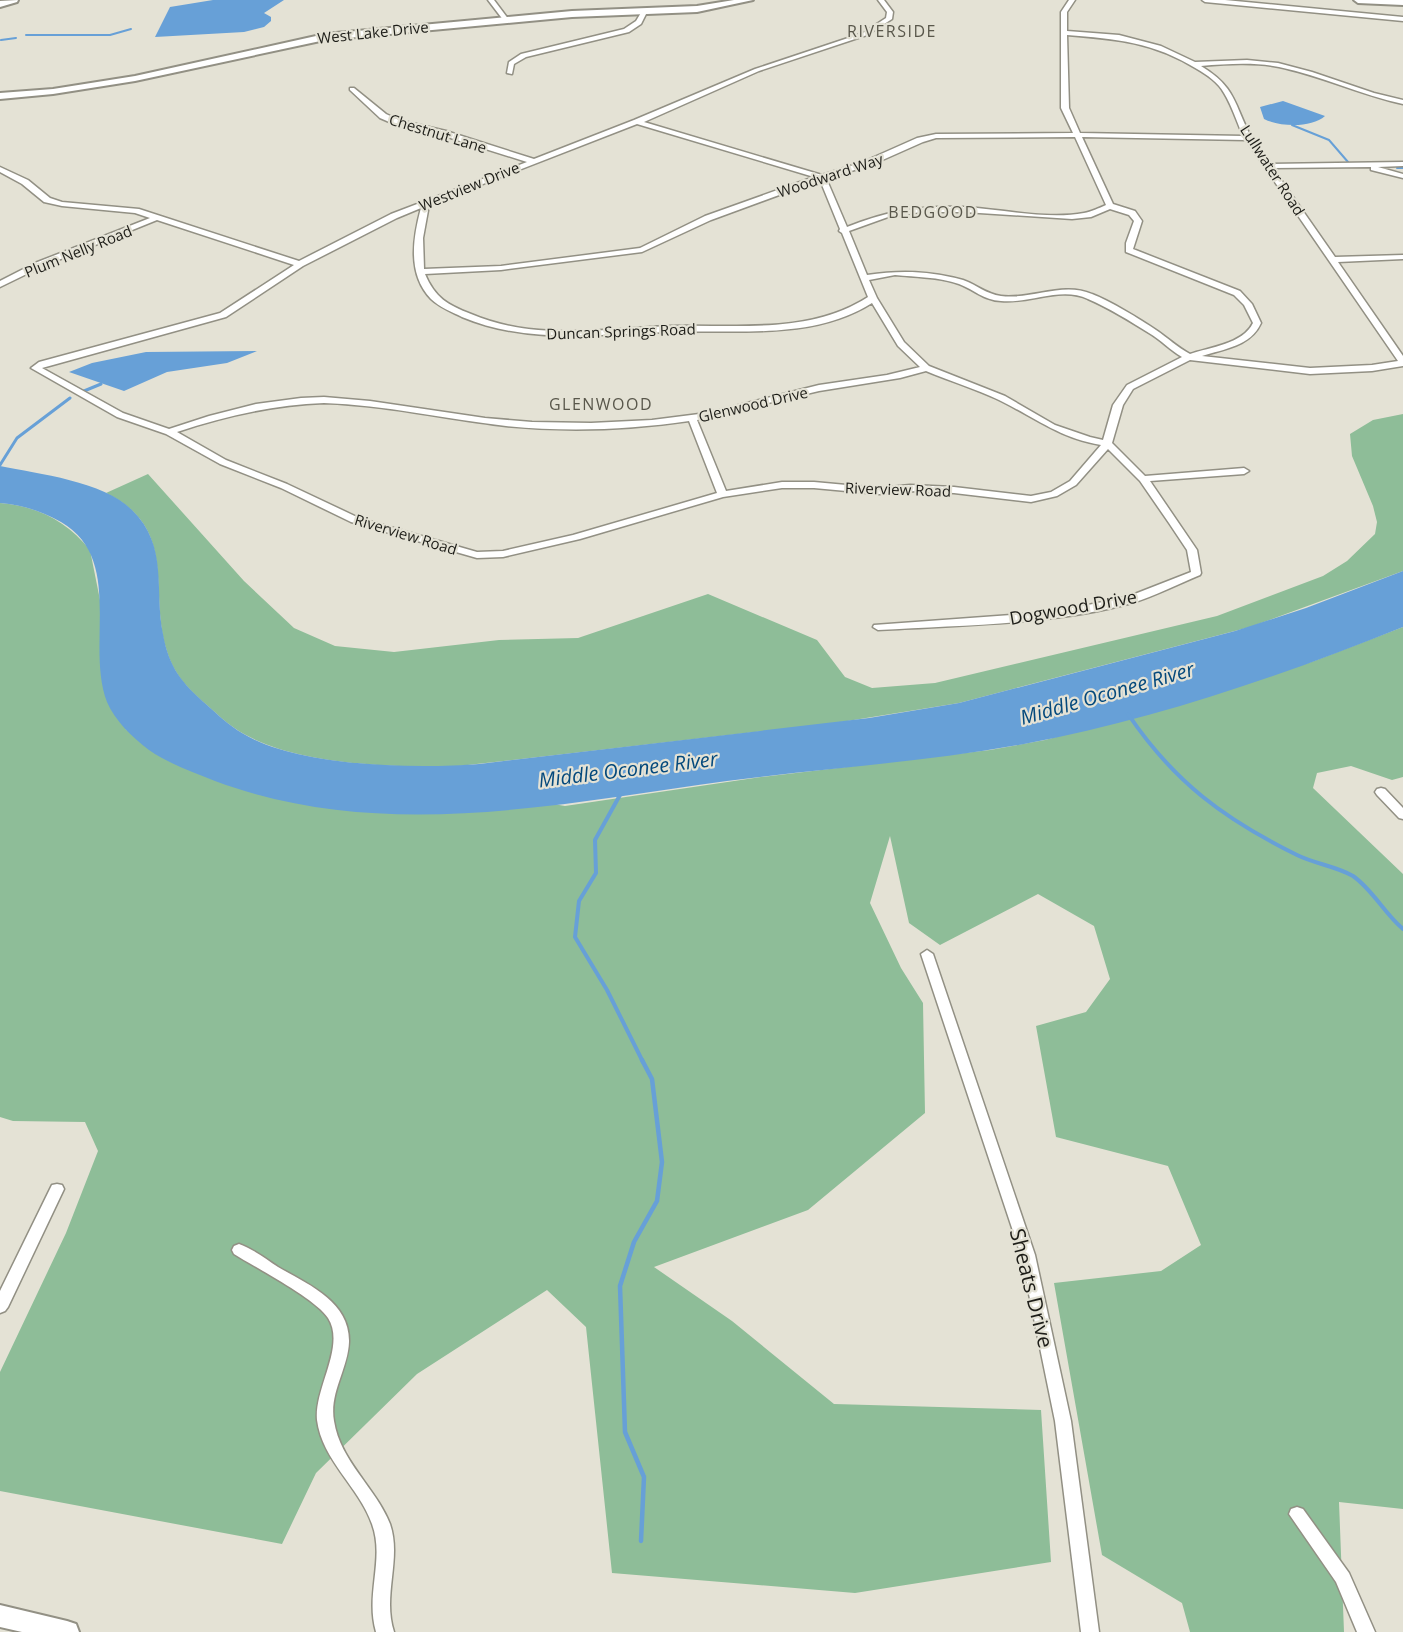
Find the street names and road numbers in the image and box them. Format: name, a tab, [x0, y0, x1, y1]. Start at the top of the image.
street label: West Lake Drive	[316, 16, 430, 48]
street label: Chestnut Lane	[387, 109, 489, 157]
street label: Lullwater Road	[1236, 121, 1310, 219]
street label: Woodward Way	[775, 148, 886, 201]
street label: Westview Drive	[416, 157, 522, 215]
street label: Plum Nelly Road	[21, 220, 135, 282]
street label: Duncan Springs Road	[546, 318, 696, 344]
street label: Glenwood Drive	[696, 382, 810, 426]
street label: Riverview Road	[845, 477, 951, 501]
street label: Riverview Road	[352, 509, 460, 559]
street label: Dogwood Drive	[1007, 584, 1139, 630]
street label: Sheats Drive	[1004, 1225, 1060, 1351]

